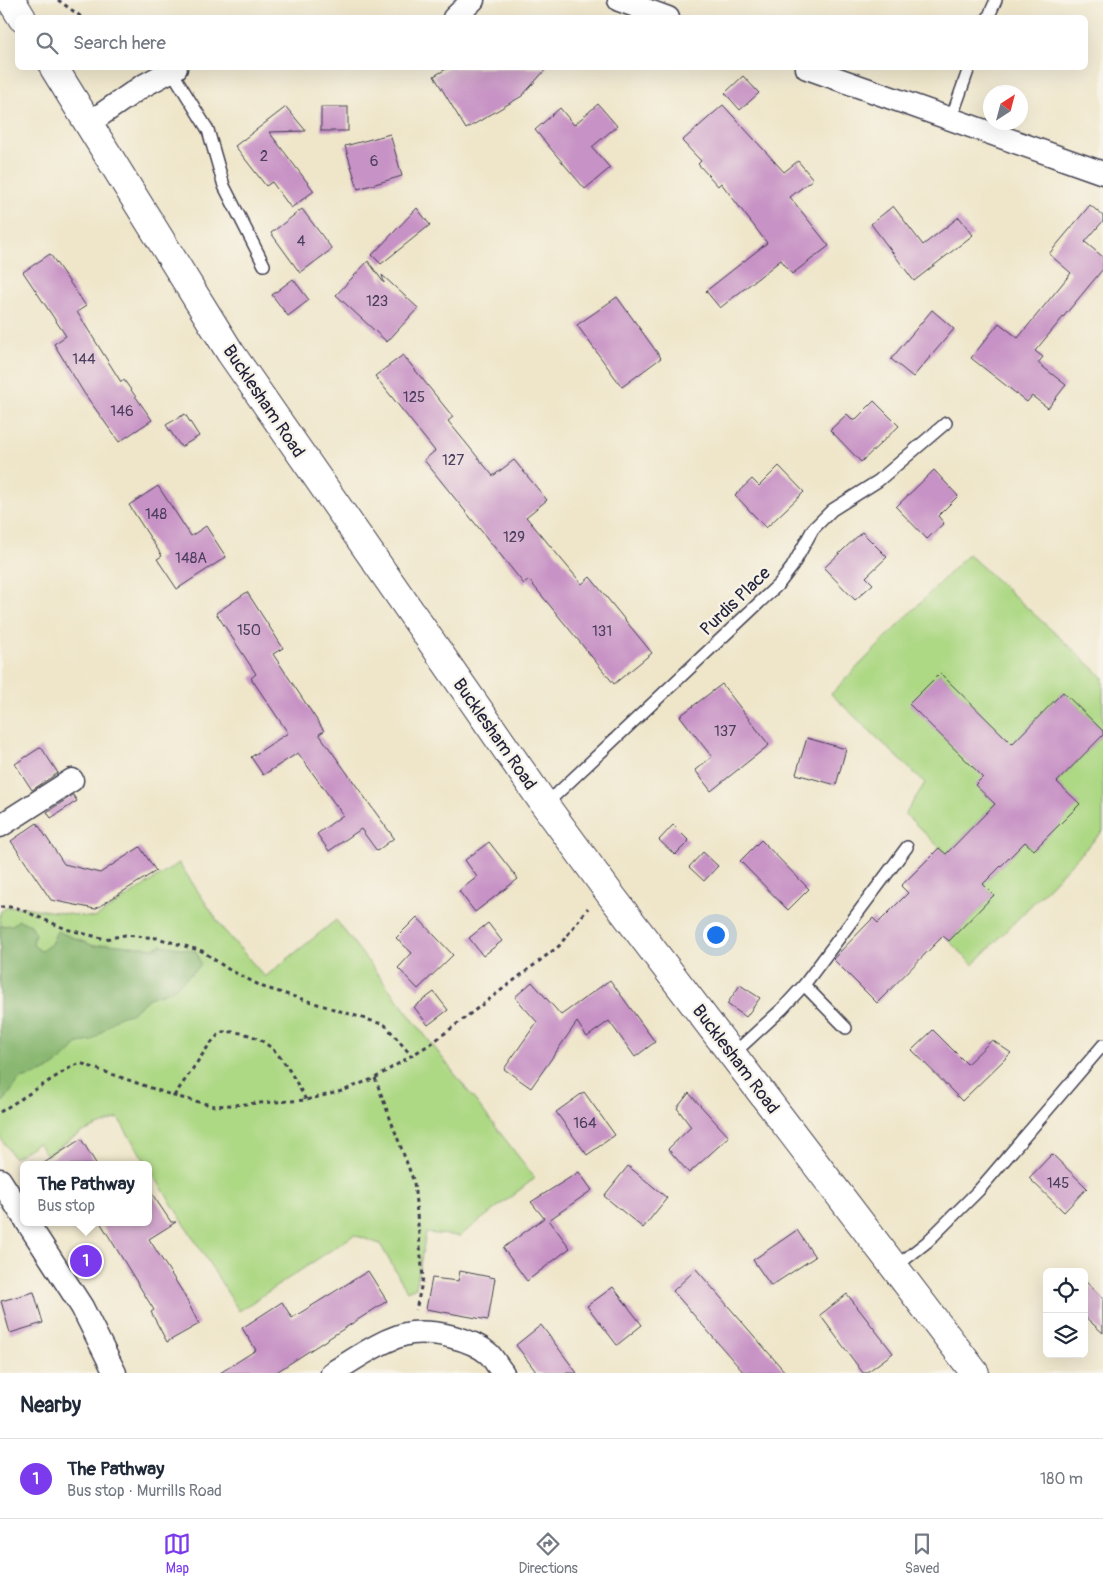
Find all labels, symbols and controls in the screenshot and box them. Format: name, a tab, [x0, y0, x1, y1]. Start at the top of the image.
search box	[15, 15, 1088, 70]
icon: search	[33, 29, 61, 57]
text: Search here	[73, 31, 166, 55]
north arrow	[983, 85, 1028, 130]
house number: 2	[260, 147, 268, 166]
house number: 6	[370, 152, 378, 171]
house number: 4	[297, 232, 306, 251]
house number: 123	[366, 292, 388, 311]
street label: Bucklesham Road	[217, 341, 310, 462]
house number: 144	[72, 350, 96, 369]
house number: 125	[403, 388, 425, 407]
house number: 146	[110, 402, 134, 421]
house number: 127	[442, 451, 464, 470]
house number: 148	[145, 505, 167, 524]
house number: 129	[503, 528, 525, 547]
house number: 148A	[175, 549, 207, 568]
street label: Purdis Place	[695, 562, 776, 641]
house number: 150	[237, 621, 261, 640]
house number: 131	[592, 622, 612, 641]
street label: Bucklesham Road	[448, 674, 542, 795]
house number: 137	[714, 722, 736, 741]
your location	[703, 922, 729, 948]
street label: Bucklesham Road	[687, 1000, 784, 1119]
house number: 164	[573, 1114, 597, 1133]
popup	[20, 1161, 152, 1226]
text: The Pathway	[37, 1172, 135, 1196]
house number: 145	[1047, 1174, 1069, 1193]
text: Bus stop	[37, 1196, 95, 1216]
pin: 1	[70, 1242, 102, 1280]
map controls	[1043, 1268, 1088, 1358]
button: locate	[1043, 1268, 1088, 1313]
button: layers	[1043, 1313, 1088, 1358]
text: Nearby	[20, 1392, 81, 1419]
text: The Pathway	[67, 1457, 164, 1481]
text: 1	[33, 1469, 39, 1489]
text: 180 m	[1040, 1469, 1083, 1489]
text: Bus stop · Murrills Road	[67, 1481, 222, 1501]
tab: Map	[163, 1530, 191, 1577]
tab: Directions	[518, 1530, 578, 1577]
tab: Saved	[905, 1530, 940, 1577]

